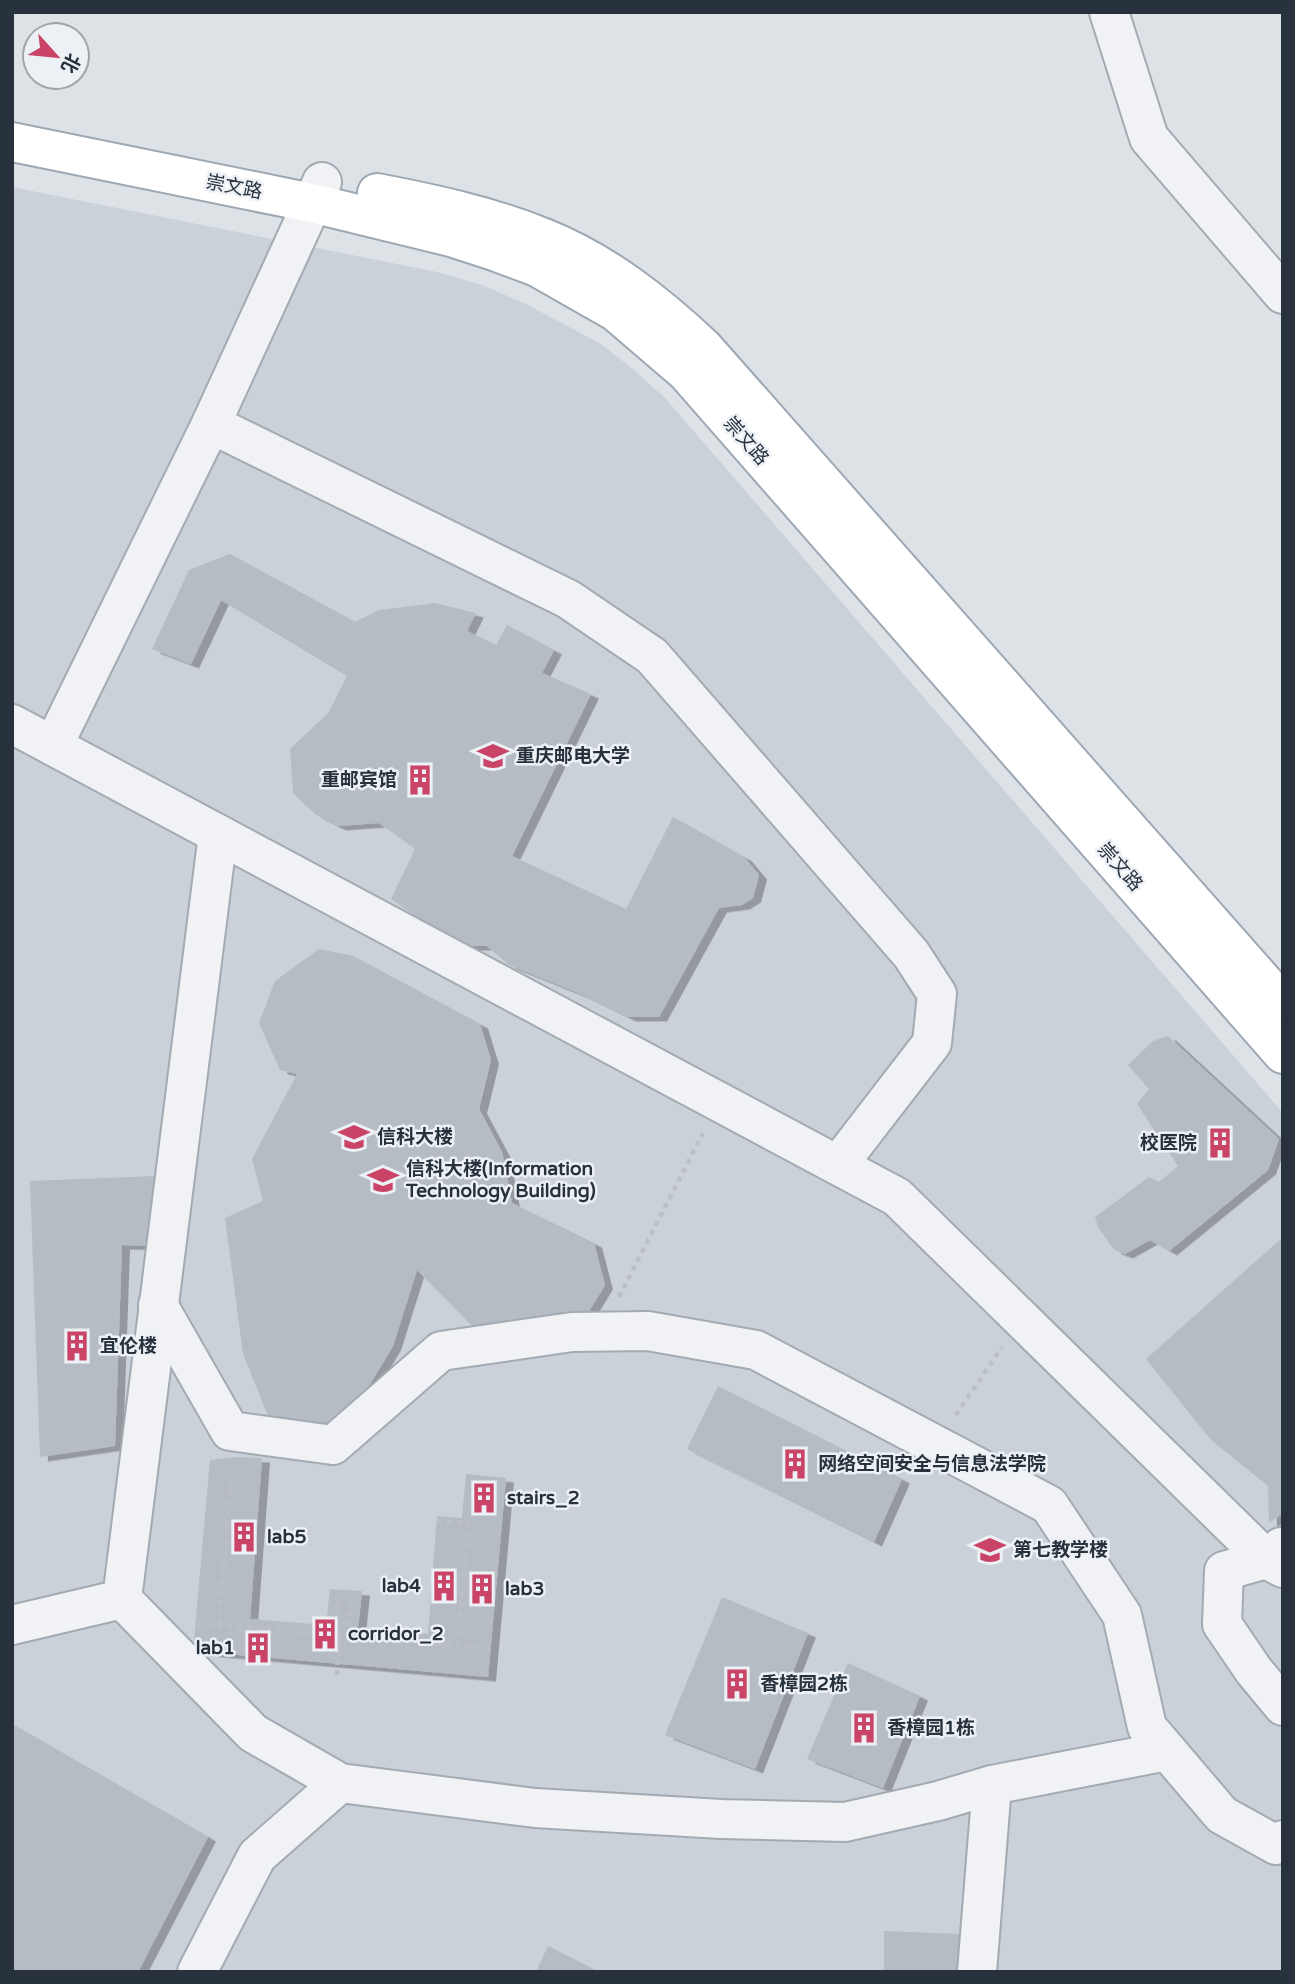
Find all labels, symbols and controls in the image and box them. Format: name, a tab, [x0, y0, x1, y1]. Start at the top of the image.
north arrow	[21, 21, 91, 91]
text: 北	[56, 50, 84, 77]
street label: 崇文路	[204, 171, 264, 203]
street label: 崇文路	[719, 412, 773, 470]
school or university icon: 重庆邮电大学	[476, 739, 510, 773]
place label: 重庆邮电大学	[516, 745, 630, 767]
building icon: 重邮宾馆	[403, 763, 437, 797]
place label: 重邮宾馆	[321, 769, 397, 791]
street label: 崇文路	[1093, 838, 1147, 896]
school or university icon: 信科大楼	[337, 1120, 371, 1154]
place label: 信科大楼	[377, 1126, 453, 1148]
building icon: 校医院	[1203, 1126, 1237, 1160]
place label: 校医院	[1140, 1132, 1197, 1154]
place label: 信科大楼(Information Technology Building)	[405, 1158, 596, 1203]
school or university icon: 信科大楼(Information Technology Building)	[366, 1163, 400, 1197]
building icon: 宜伦楼	[60, 1329, 94, 1363]
place label: 宜伦楼	[100, 1335, 157, 1357]
building icon: 网络空间安全与信息法学院	[778, 1447, 812, 1481]
place label: 网络空间安全与信息法学院	[818, 1453, 1046, 1475]
building icon: stairs_2	[467, 1481, 501, 1515]
place label: stairs_2	[507, 1487, 580, 1509]
building icon: lab5	[227, 1520, 261, 1554]
place label: lab5	[267, 1526, 306, 1548]
school or university icon: 第七教学楼	[973, 1533, 1007, 1567]
place label: 第七教学楼	[1013, 1539, 1108, 1561]
building icon: lab4	[427, 1569, 461, 1603]
building icon: lab3	[465, 1572, 499, 1606]
place label: lab4	[382, 1575, 421, 1597]
place label: lab3	[505, 1578, 544, 1600]
building icon: corridor_2	[308, 1617, 342, 1651]
place label: corridor_2	[348, 1623, 444, 1645]
building icon: lab1	[241, 1631, 275, 1665]
place label: lab1	[196, 1637, 235, 1659]
building icon: 香樟园2栋	[720, 1667, 754, 1701]
place label: 香樟园2栋	[760, 1673, 848, 1695]
building icon: 香樟园1栋	[847, 1711, 881, 1745]
place label: 香樟园1栋	[887, 1717, 975, 1739]

